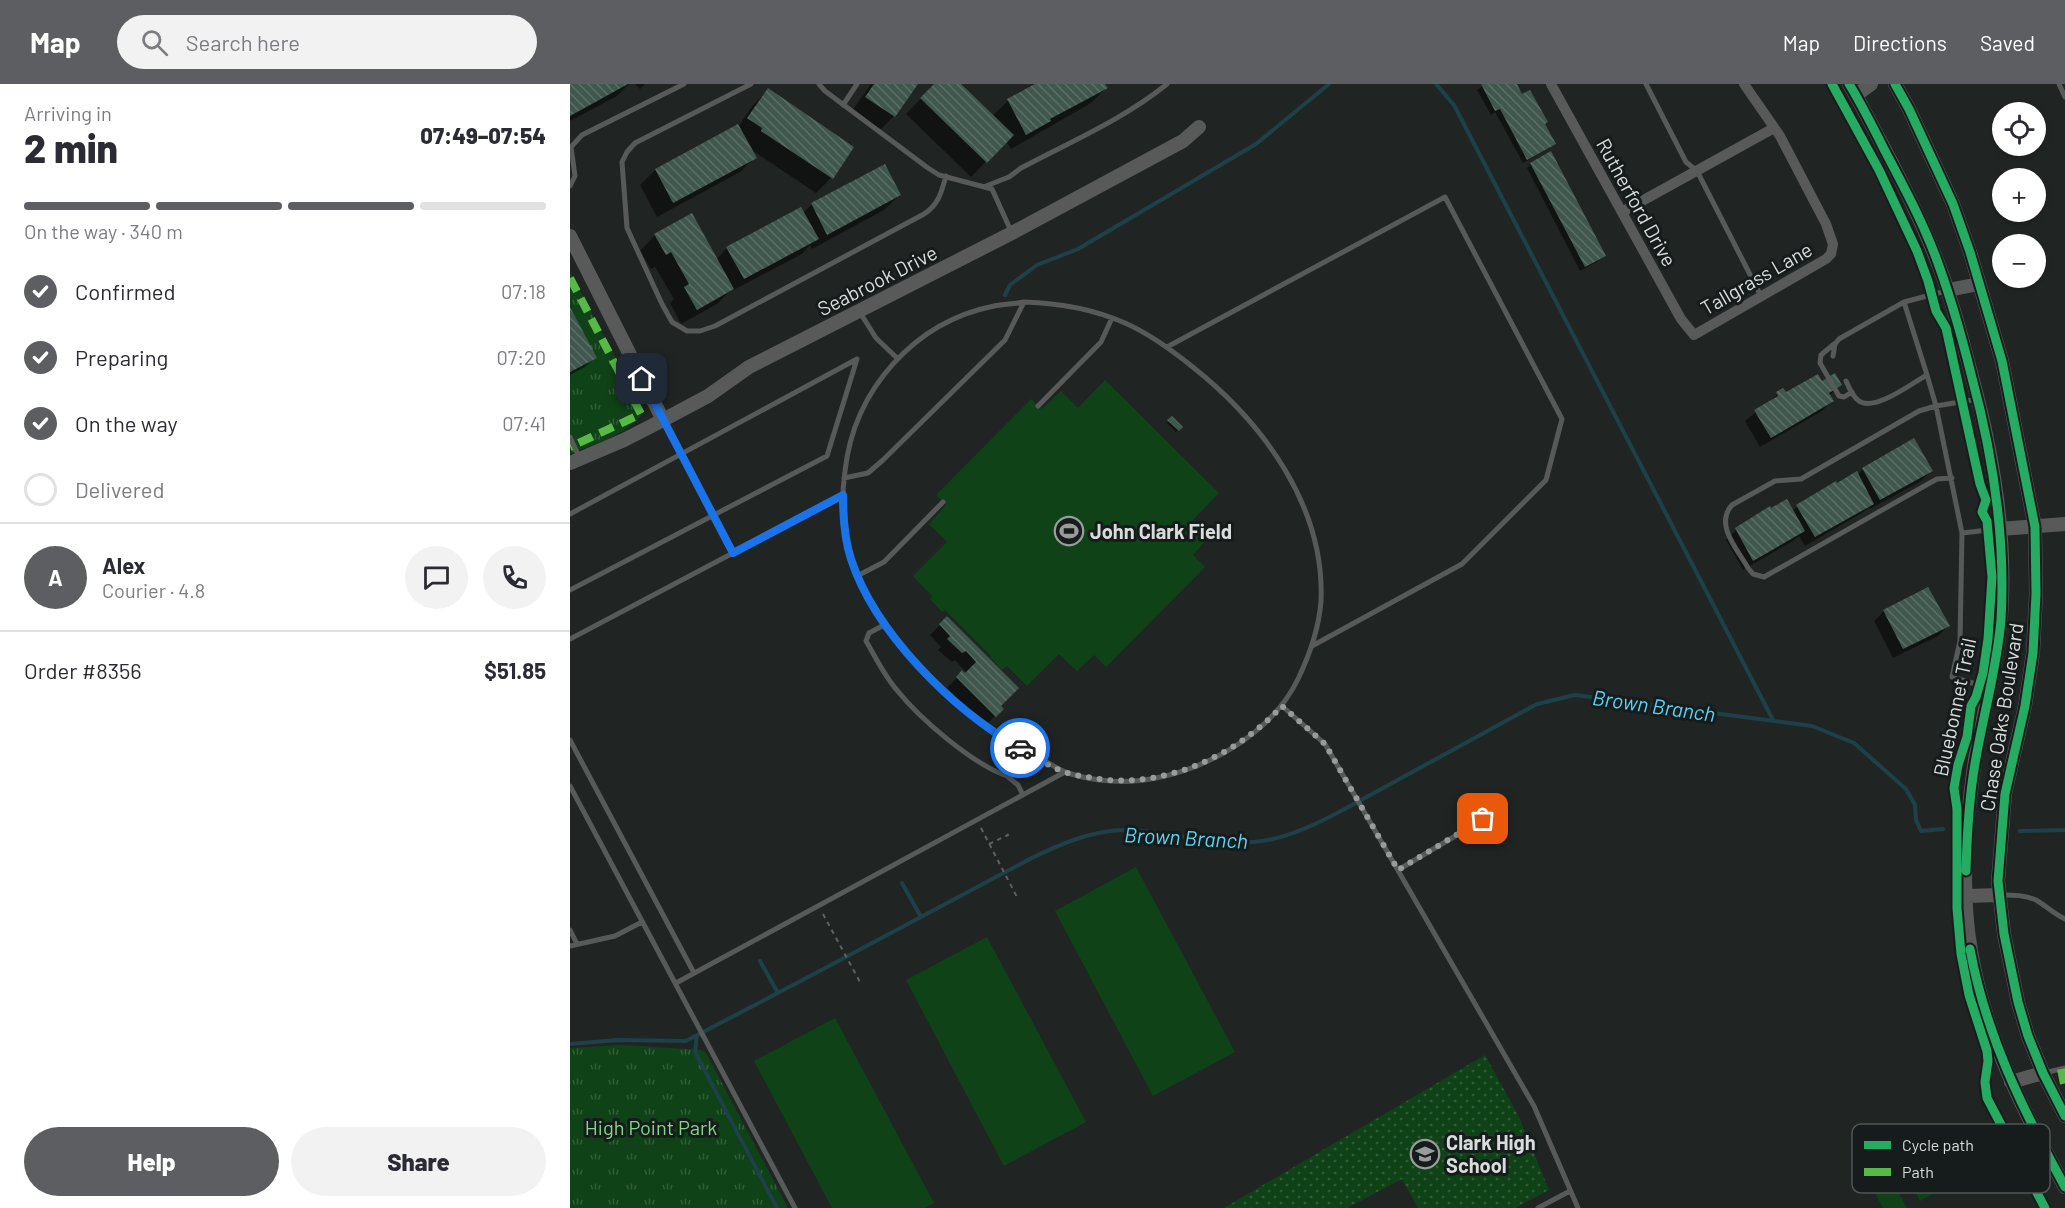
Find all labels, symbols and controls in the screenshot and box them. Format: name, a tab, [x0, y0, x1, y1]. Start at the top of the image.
search box	[117, 15, 537, 69]
text: Map	[30, 25, 81, 59]
icon: search	[138, 26, 171, 59]
text: Search here	[186, 29, 300, 55]
text: Map	[1783, 30, 1820, 55]
text: Directions	[1853, 30, 1947, 55]
text: Saved	[1980, 30, 2035, 55]
text: Arriving in	[24, 101, 112, 125]
map controls	[1992, 102, 2046, 288]
button: locate	[1992, 102, 2046, 156]
text: 07:49–07:54	[420, 122, 546, 148]
text: 2 min	[24, 124, 118, 171]
street label: Rutherford Drive	[1592, 134, 1682, 270]
button: +	[1992, 168, 2046, 222]
text: On the way · 340 m	[24, 219, 183, 243]
button: −	[1992, 234, 2046, 288]
street label: Tallgrass Lane	[1696, 236, 1816, 320]
street label: Seabrook Drive	[813, 240, 941, 320]
icon: check	[24, 275, 57, 308]
text: Confirmed	[75, 278, 175, 304]
text: 07:18	[501, 279, 546, 303]
icon: check	[24, 341, 57, 374]
text: Preparing	[75, 344, 168, 370]
text: 07:20	[496, 345, 546, 369]
pin	[616, 353, 667, 404]
icon: home	[625, 362, 658, 395]
icon: check	[24, 407, 57, 440]
text: On the way	[75, 410, 178, 436]
text: 07:41	[502, 411, 546, 435]
text: Delivered	[75, 476, 164, 502]
sports icon: John Clark Field	[1053, 515, 1085, 547]
place label: John Clark Field	[1090, 519, 1232, 543]
button: chat	[405, 546, 468, 609]
button: phone	[483, 546, 546, 609]
text: Alex	[102, 552, 145, 578]
text: A	[48, 564, 63, 590]
text: Courier · 4.8	[102, 578, 205, 602]
street label: Chase Oaks Boulevard	[1974, 621, 2028, 813]
street label: Bluebonnet Trail	[1928, 636, 1980, 778]
text: Order #8356	[24, 657, 142, 683]
text: $51.85	[484, 657, 546, 683]
water label: Brown Branch	[1591, 684, 1717, 726]
courier	[990, 718, 1050, 778]
icon: car	[1004, 732, 1037, 765]
pin	[1457, 793, 1508, 844]
icon: bag	[1466, 802, 1499, 835]
water label: Brown Branch	[1123, 821, 1249, 853]
park label: High Point Park	[585, 1115, 717, 1139]
legend	[1852, 1124, 2050, 1193]
button: Help	[24, 1127, 279, 1196]
button: Share	[291, 1127, 546, 1196]
place label: Clark High School	[1446, 1130, 1536, 1177]
text: Cycle path	[1902, 1135, 1974, 1154]
school or university icon: Clark High School	[1409, 1138, 1441, 1170]
text: Path	[1902, 1162, 1934, 1181]

